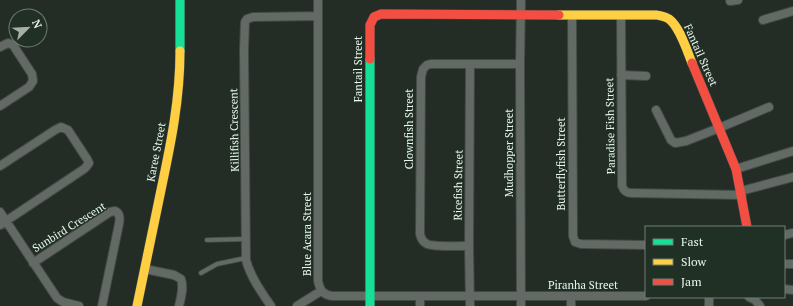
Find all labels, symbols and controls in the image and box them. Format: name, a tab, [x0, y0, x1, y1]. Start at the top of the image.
north arrow	[8, 8, 48, 48]
text: N	[29, 17, 45, 31]
street label: Fantail Street	[681, 22, 721, 88]
street label: Fantail Street	[351, 36, 365, 102]
street label: Paradise Fish Street	[602, 77, 618, 175]
street label: Killifish Crescent	[226, 88, 242, 172]
street label: Clownfish Street	[402, 89, 416, 169]
street label: Mudhopper Street	[502, 109, 516, 197]
street label: Butterflyfish Street	[554, 117, 568, 211]
street label: Karee Street	[143, 121, 169, 183]
street label: Ricefish Street	[450, 150, 466, 220]
street label: Blue Acara Street	[300, 192, 314, 276]
street label: Sunbird Crescent	[30, 199, 108, 255]
legend	[645, 226, 785, 298]
text: Fast	[681, 234, 704, 249]
text: Slow	[681, 254, 707, 269]
text: Jam	[681, 274, 702, 289]
street label: Piranha Street	[548, 278, 618, 292]

